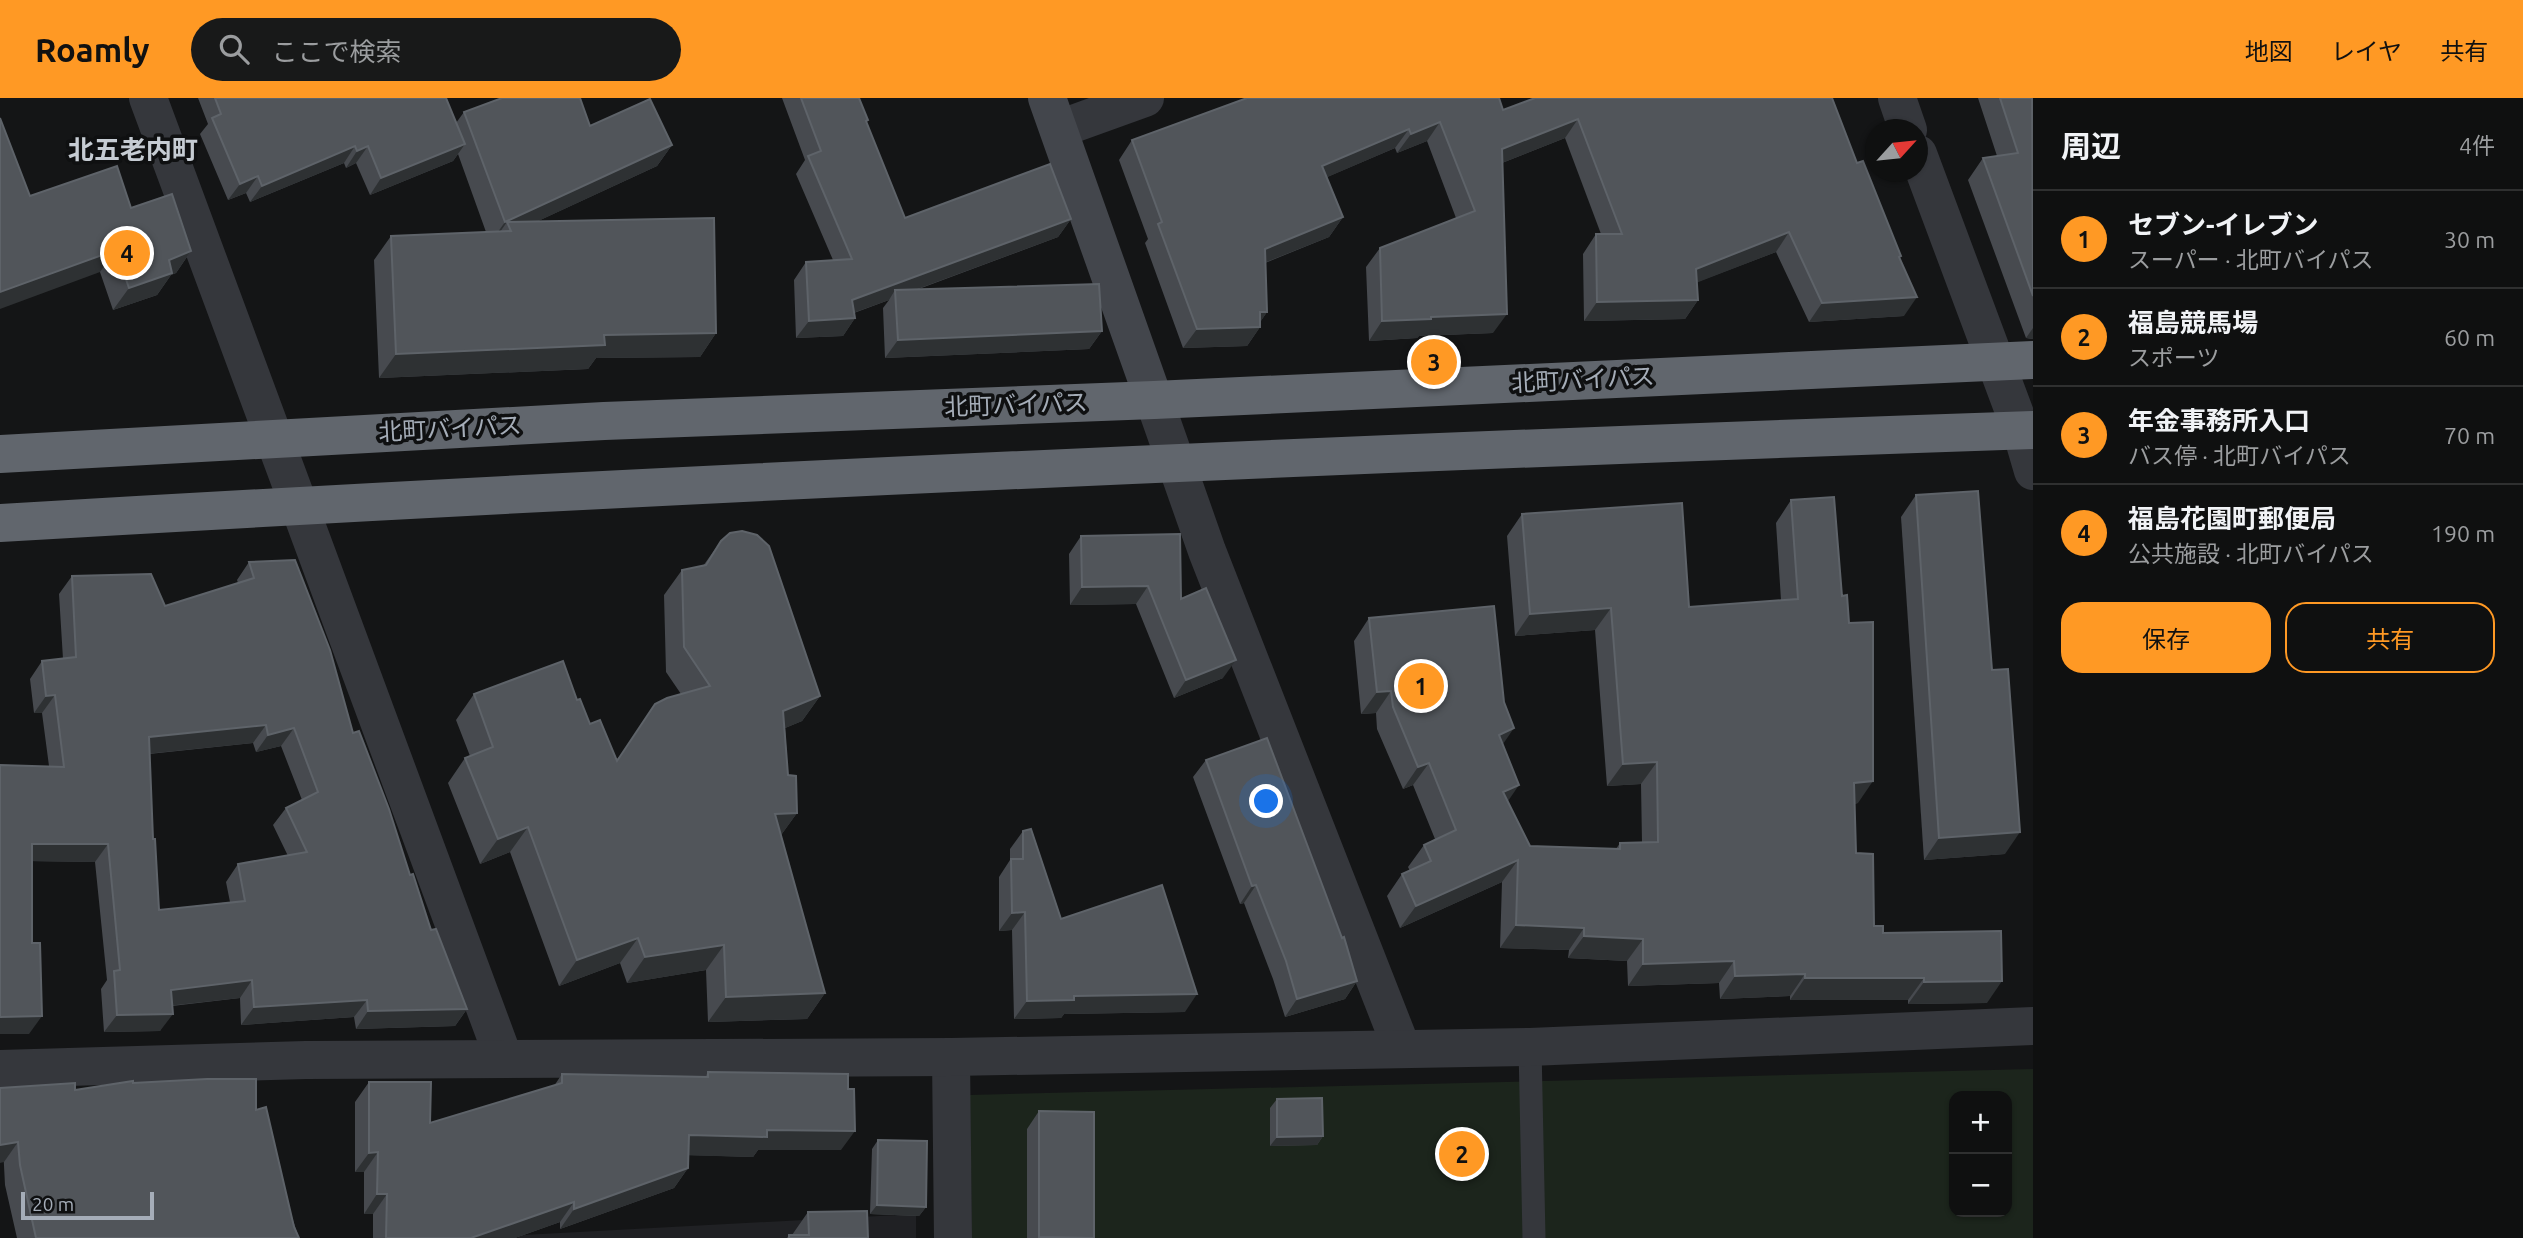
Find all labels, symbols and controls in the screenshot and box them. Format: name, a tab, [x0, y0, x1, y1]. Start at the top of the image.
search box	[191, 18, 681, 81]
icon: search	[215, 30, 253, 68]
text: Roamly	[35, 31, 149, 68]
text: ここで検索	[271, 37, 402, 66]
text: 地図	[2245, 38, 2293, 65]
text: レイヤ	[2331, 38, 2402, 65]
text: 共有	[2440, 38, 2488, 65]
north arrow	[1865, 119, 1928, 182]
text: 周辺	[2061, 129, 2121, 163]
text: 4件	[2459, 133, 2495, 158]
district label: 北五老内町	[68, 135, 198, 164]
text: セブン-イレブン	[2128, 210, 2319, 239]
pin: 4	[104, 227, 150, 279]
text: 1	[2078, 227, 2090, 252]
text: 30 m	[2444, 227, 2495, 252]
text: スーパー · 北町バイパス	[2128, 247, 2374, 272]
text: 福島競馬場	[2128, 308, 2258, 337]
text: 2	[2078, 325, 2090, 350]
text: 60 m	[2444, 325, 2495, 350]
pin: 3	[1411, 336, 1457, 388]
text: スポーツ	[2128, 345, 2220, 370]
street label: 北町バイパス	[1511, 362, 1655, 397]
street label: 北町バイパス	[944, 389, 1088, 420]
text: 年金事務所入口	[2128, 406, 2310, 435]
street label: 北町バイパス	[378, 411, 522, 446]
text: 3	[2078, 423, 2090, 448]
text: 70 m	[2444, 423, 2495, 448]
text: バス停 · 北町バイパス	[2128, 443, 2351, 468]
text: 福島花園町郵便局	[2128, 504, 2336, 533]
text: 4	[2078, 521, 2090, 546]
text: 190 m	[2431, 521, 2495, 546]
text: 公共施設 · 北町バイパス	[2128, 541, 2374, 566]
button: 保存	[2061, 602, 2271, 673]
button: 共有	[2285, 602, 2495, 673]
pin: 1	[1398, 660, 1444, 712]
your location	[1249, 784, 1283, 818]
map controls	[1949, 1091, 2012, 1217]
button: +	[1949, 1091, 2012, 1154]
pin: 2	[1439, 1128, 1485, 1180]
button: −	[1949, 1154, 2012, 1217]
scale bar	[21, 1189, 154, 1221]
text: 20 m	[32, 1193, 74, 1215]

